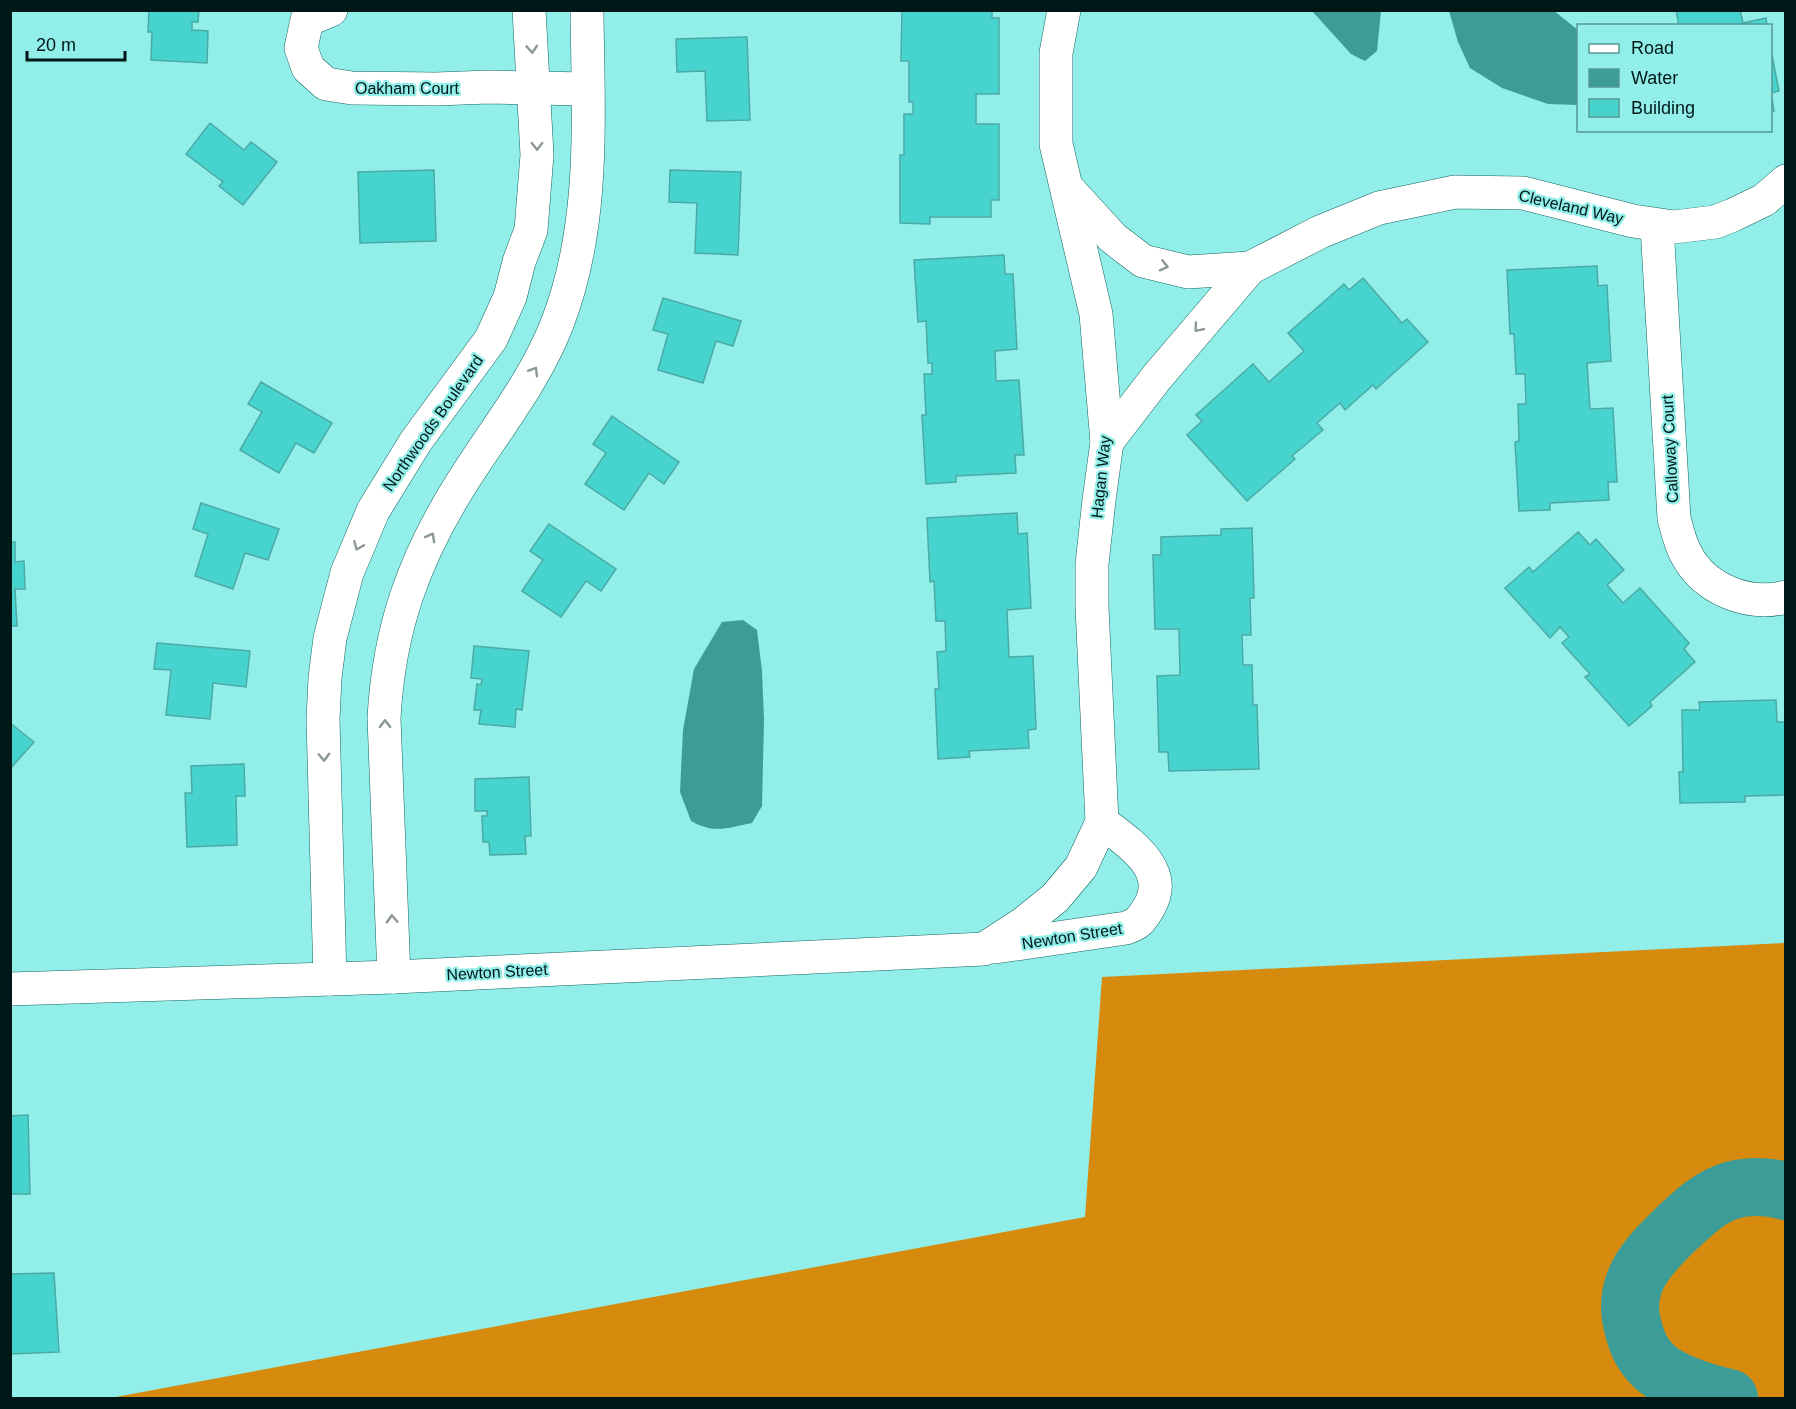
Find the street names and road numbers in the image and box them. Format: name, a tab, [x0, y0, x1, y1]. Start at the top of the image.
street label: Oakham Court	[355, 80, 460, 97]
street label: Cleveland Way	[1517, 187, 1625, 227]
street label: Northwoods Boulevard	[380, 352, 486, 494]
street label: Calloway Court	[1659, 394, 1681, 504]
street label: Hagan Way	[1088, 435, 1114, 519]
street label: Newton Street	[1021, 920, 1124, 952]
street label: Newton Street	[446, 961, 549, 983]

